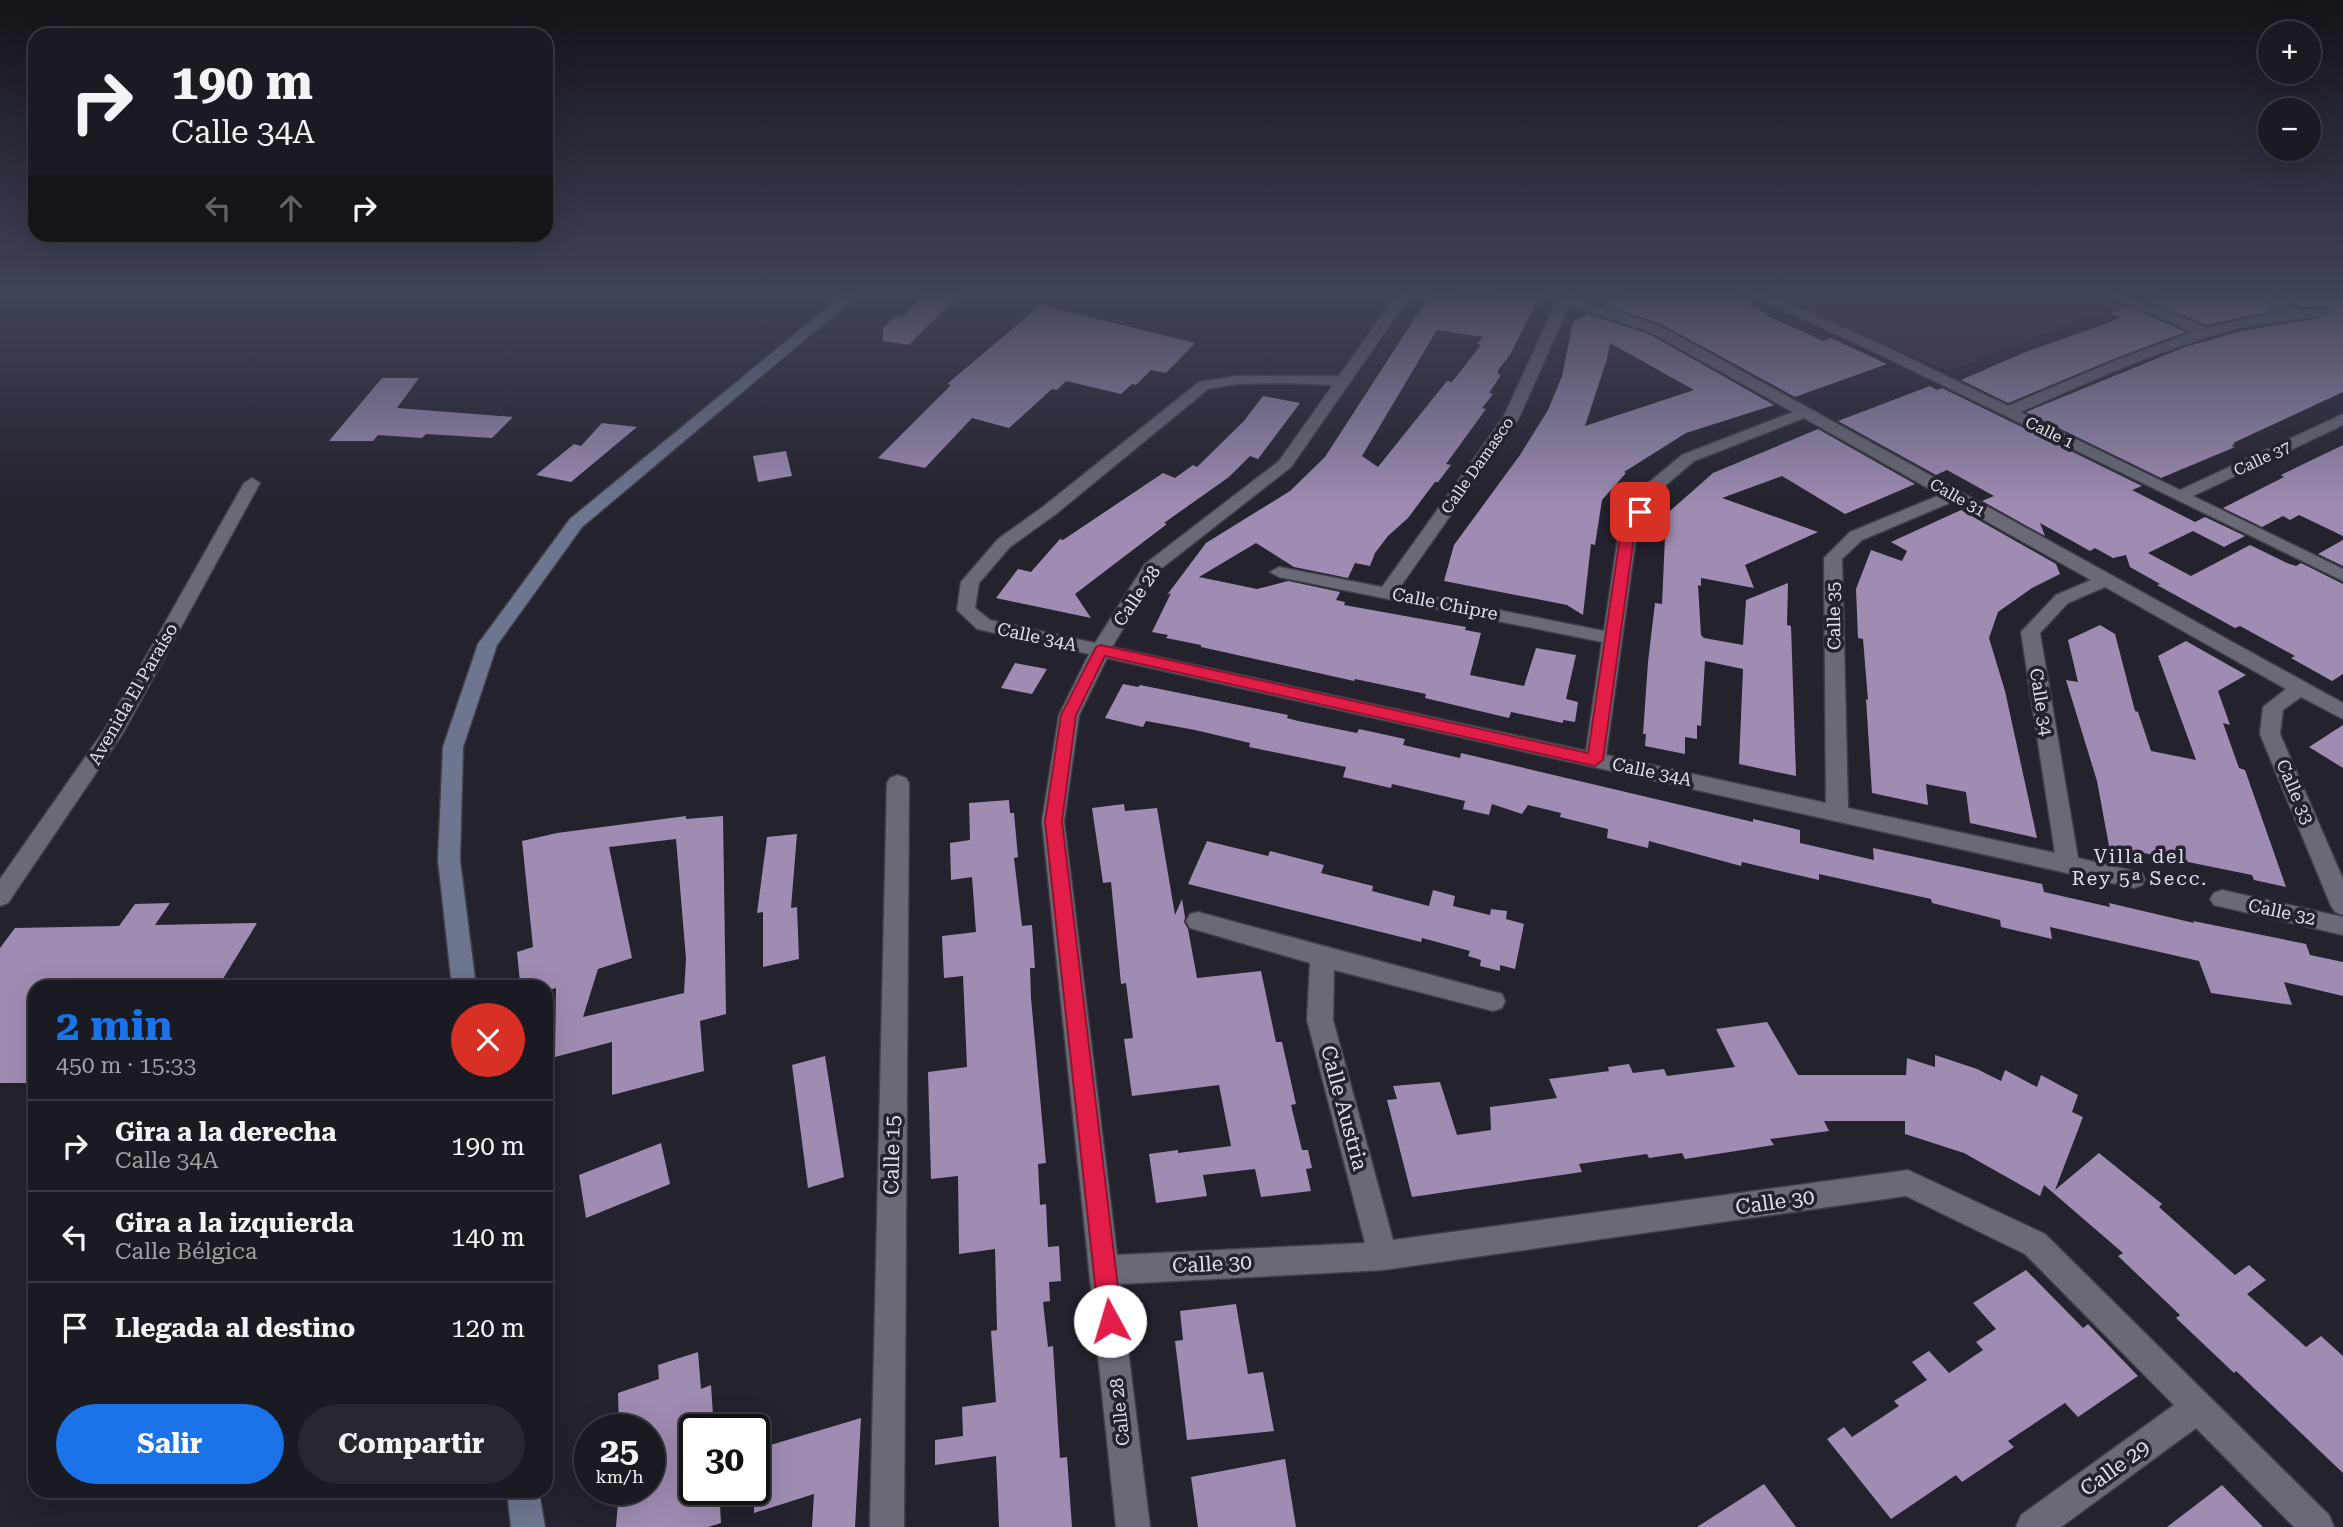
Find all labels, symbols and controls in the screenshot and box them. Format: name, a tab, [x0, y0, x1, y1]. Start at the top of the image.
map controls	[2258, 21, 2321, 161]
button: +	[2258, 21, 2321, 84]
text: 190 m	[171, 54, 313, 111]
icon: right	[56, 56, 147, 147]
button: −	[2258, 98, 2321, 161]
text: Calle 34A	[171, 113, 315, 151]
icon: left	[199, 189, 237, 227]
icon: ahead	[272, 189, 310, 227]
icon: right	[345, 189, 383, 227]
street label: Calle Damasco	[1437, 413, 1518, 517]
street label: Calle 1	[2022, 413, 2077, 452]
street label: Calle 37	[2231, 437, 2294, 480]
street label: Calle 31	[1927, 474, 1989, 520]
pin	[1610, 482, 1670, 542]
icon: arrive	[1621, 493, 1659, 531]
street label: Calle 28	[1109, 561, 1164, 630]
street label: Calle 35	[1822, 582, 1845, 650]
street label: Calle Chipre	[1390, 583, 1500, 624]
street label: Calle 34A	[995, 618, 1079, 655]
street label: Avenida El Paraíso	[83, 619, 182, 768]
street label: Calle 34	[2026, 667, 2057, 737]
street label: Calle 34A	[1610, 753, 1694, 790]
street label: Calle 33	[2272, 756, 2318, 827]
district label: Villa del Rey 5ª Secc.	[2072, 845, 2208, 890]
street label: Calle 32	[2246, 894, 2318, 929]
text: 2 min	[56, 1001, 173, 1050]
button: close	[451, 1003, 525, 1077]
street label: Calle Austria	[1316, 1043, 1372, 1174]
text: 450 m · 15:33	[56, 1052, 196, 1079]
street label: Calle 15	[879, 1115, 905, 1195]
text: Gira a la derecha	[115, 1117, 336, 1147]
icon: right	[56, 1127, 94, 1165]
text: 190 m	[451, 1131, 525, 1161]
text: Calle 34A	[115, 1147, 218, 1174]
street label: Calle 30	[1734, 1185, 1816, 1219]
text: Gira a la izquierda	[115, 1208, 354, 1238]
icon: left	[56, 1218, 94, 1256]
text: 140 m	[451, 1222, 525, 1252]
text: Calle Bélgica	[115, 1238, 257, 1265]
street label: Calle 30	[1172, 1250, 1252, 1278]
position arrow	[1073, 1284, 1147, 1358]
icon: arrive	[56, 1309, 94, 1347]
text: Llegada al destino	[115, 1313, 355, 1343]
text: 120 m	[451, 1313, 525, 1343]
street label: Calle 28	[1105, 1377, 1134, 1447]
button: Salir	[56, 1404, 284, 1484]
button: Compartir	[298, 1404, 525, 1484]
speed limit sign: 30	[679, 1414, 770, 1505]
text: 25	[600, 1430, 639, 1471]
street label: Calle 29	[2076, 1435, 2154, 1501]
text: km/h	[595, 1466, 644, 1487]

